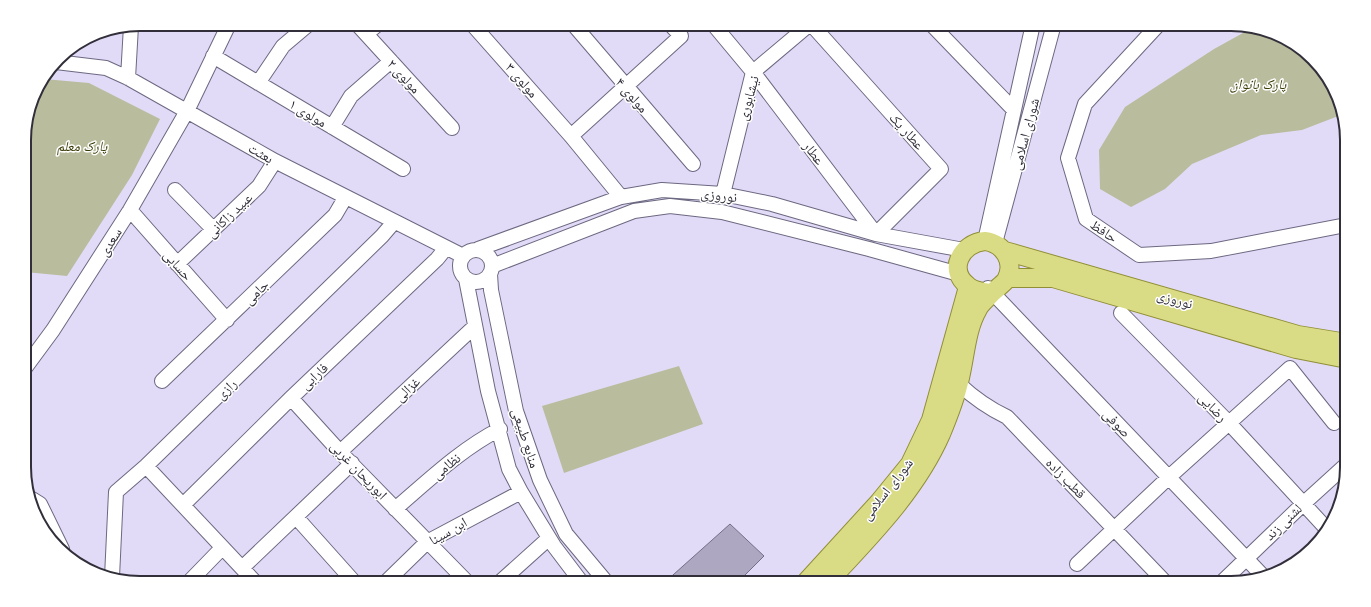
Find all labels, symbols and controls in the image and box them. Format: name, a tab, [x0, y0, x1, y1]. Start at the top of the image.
street label: مولوی ۲	[383, 56, 424, 97]
street label: مولوی ۳	[502, 59, 541, 101]
street label: نیشابوری	[734, 73, 763, 123]
street label: مولوی ۴	[612, 74, 651, 116]
park label: پارک بانوان	[1230, 76, 1287, 93]
street label: مولوی ۱	[286, 96, 330, 131]
street label: شورای اسلامی	[1008, 96, 1043, 172]
street label: عطار یک	[886, 109, 928, 153]
street label: عطار	[799, 137, 828, 168]
park label: پارک معلم	[57, 138, 107, 156]
street label: بعثت	[245, 140, 276, 167]
street label: نوروزی	[700, 185, 738, 206]
street label: عبید زاکانی	[203, 189, 256, 242]
street label: حافظ	[1087, 216, 1121, 246]
street label: سعدی	[95, 225, 126, 260]
street label: حسابی	[160, 246, 196, 284]
street label: جامی	[240, 276, 273, 308]
street label: نوروزی	[1155, 286, 1195, 313]
street label: فارابی	[297, 359, 332, 393]
street label: غزالی	[391, 373, 424, 405]
street label: رازی	[212, 375, 240, 403]
street label: رضایی	[1195, 389, 1231, 426]
street label: منابع طبیعی	[507, 406, 543, 471]
street label: صوفی	[1099, 406, 1134, 441]
street label: ابوریحان غربی	[327, 438, 391, 503]
street label: نظامی	[428, 450, 464, 483]
street label: قطب زاده	[1042, 454, 1089, 502]
street label: شورای اسلامی	[858, 455, 917, 524]
street label: لشنی زند	[1261, 500, 1306, 544]
street label: ابن سینا	[426, 514, 470, 549]

